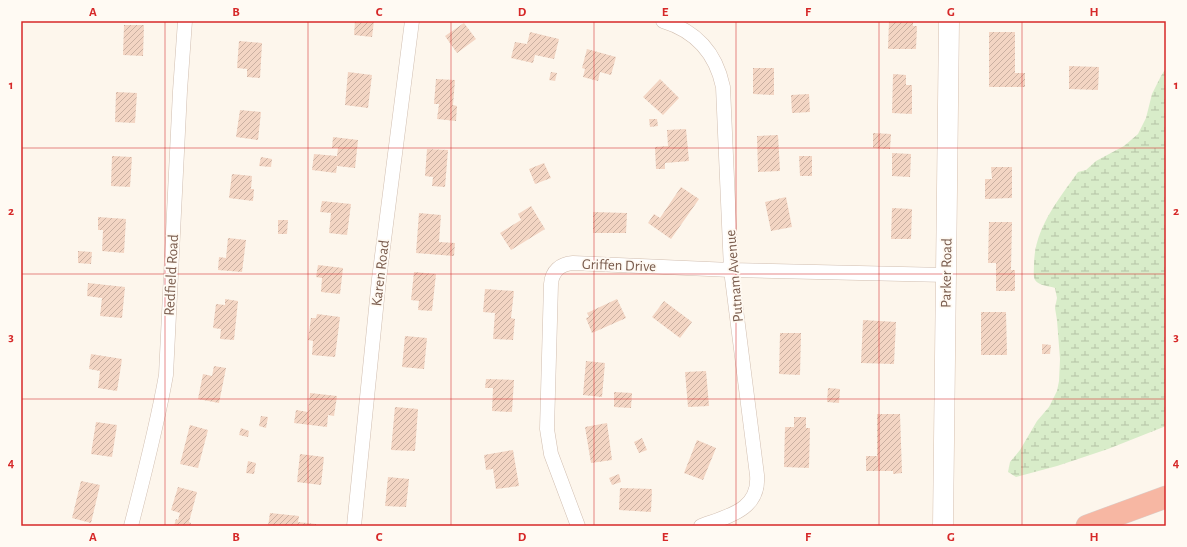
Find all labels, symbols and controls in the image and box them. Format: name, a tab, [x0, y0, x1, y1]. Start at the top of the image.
text: A	[89, 6, 97, 19]
text: B	[232, 6, 240, 19]
text: C	[376, 6, 383, 19]
text: D	[518, 6, 527, 19]
text: E	[662, 6, 669, 19]
text: F	[805, 6, 812, 19]
text: G	[947, 6, 955, 19]
text: H	[1089, 6, 1099, 19]
text: 1	[9, 79, 13, 92]
text: 1	[1174, 79, 1178, 92]
text: 2	[8, 205, 14, 218]
text: 2	[1173, 205, 1179, 218]
street label: Putnam Avenue	[723, 229, 746, 323]
street label: Redfield Road	[162, 234, 181, 316]
street label: Parker Road	[938, 238, 955, 308]
street label: Karen Road	[369, 239, 392, 307]
street label: Griffen Drive	[582, 257, 656, 274]
text: 3	[8, 331, 14, 344]
text: 3	[1173, 331, 1179, 344]
text: 4	[8, 457, 15, 470]
text: 4	[1173, 457, 1180, 470]
text: A	[89, 531, 97, 544]
text: B	[232, 531, 240, 544]
text: C	[376, 531, 383, 544]
text: D	[518, 531, 527, 544]
text: E	[662, 531, 669, 544]
text: F	[805, 531, 812, 544]
text: G	[947, 531, 955, 544]
text: H	[1089, 531, 1099, 544]

